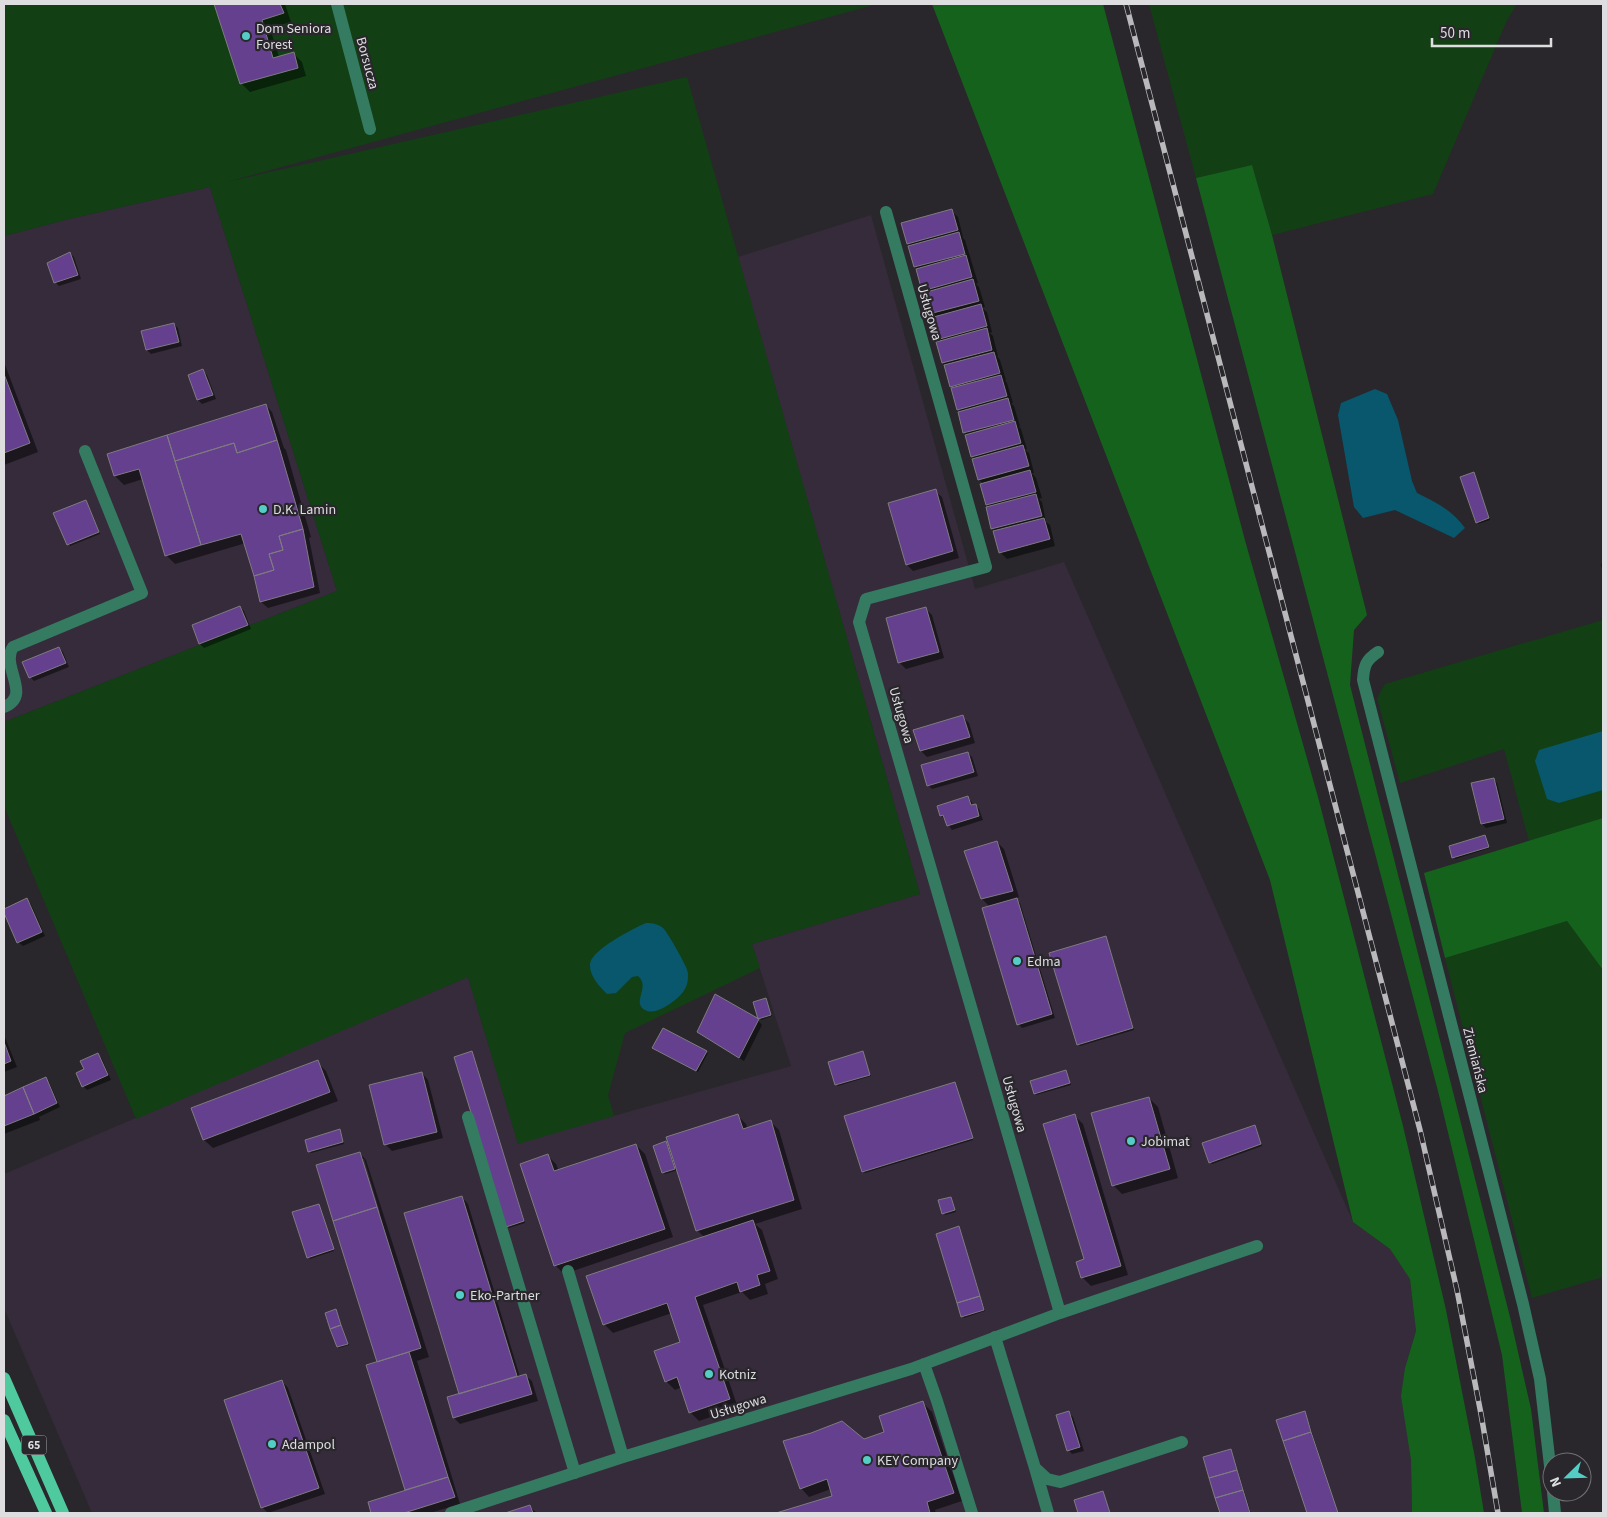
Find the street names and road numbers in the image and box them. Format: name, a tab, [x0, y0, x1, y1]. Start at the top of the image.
street label: Borsucza	[350, 35, 384, 92]
street label: Usługowa	[911, 282, 947, 343]
street label: Usługowa	[883, 685, 919, 746]
street label: Ziemiańska	[1457, 1025, 1493, 1095]
street label: Usługowa	[996, 1074, 1032, 1135]
street label: Usługowa	[708, 1389, 769, 1425]
road number: 65	[22, 1436, 46, 1454]

